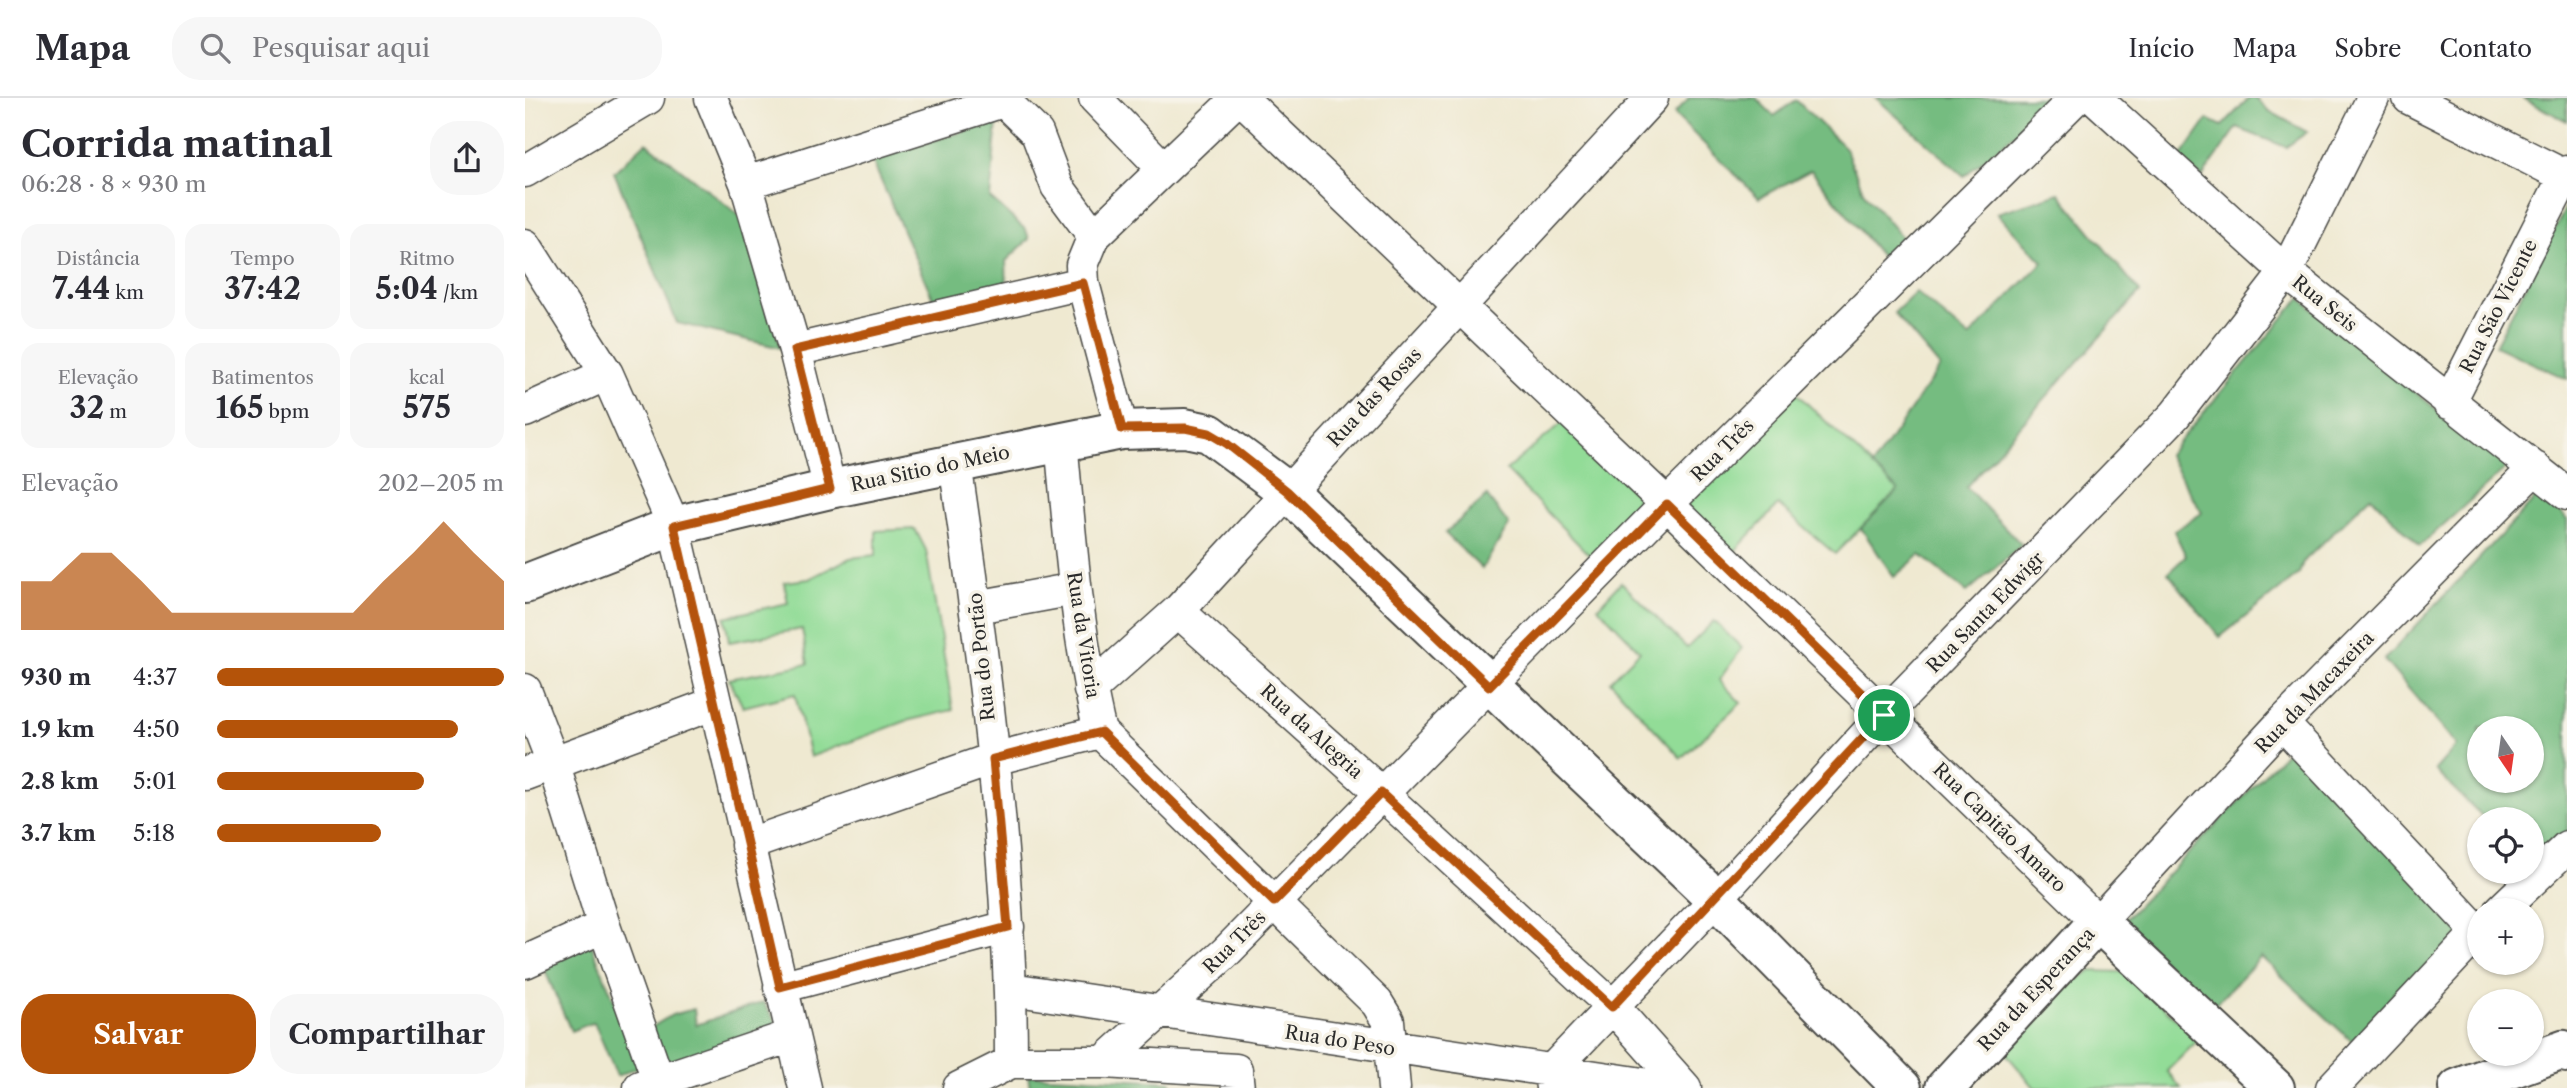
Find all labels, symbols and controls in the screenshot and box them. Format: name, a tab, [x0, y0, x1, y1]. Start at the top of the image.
search box	[172, 17, 662, 80]
text: Mapa	[35, 28, 130, 69]
icon: search	[196, 29, 234, 67]
text: Pesquisar aqui	[252, 32, 430, 64]
text: Início	[2128, 34, 2194, 63]
text: Mapa	[2232, 34, 2297, 63]
text: Sobre	[2335, 34, 2401, 63]
text: Contato	[2439, 34, 2532, 63]
text: Corrida matinal	[21, 120, 333, 167]
button: share	[430, 121, 504, 195]
text: 06:28 · 8 × 930 m	[21, 170, 206, 198]
street label: Rua São Vicente	[2455, 235, 2542, 377]
text: Distância	[56, 247, 140, 270]
text: Tempo	[230, 247, 295, 270]
text: Ritmo	[399, 247, 455, 270]
text: 7.44	[52, 270, 110, 307]
text: 37:42	[224, 270, 301, 307]
text: 5:04	[375, 270, 438, 307]
street label: Rua Seis	[2288, 270, 2362, 336]
text: km	[110, 281, 144, 304]
text: /km	[438, 281, 478, 304]
street label: Rua das Rosas	[1323, 343, 1426, 452]
text: Elevação	[58, 366, 138, 389]
text: Batimentos	[211, 366, 314, 389]
text: kcal	[409, 366, 445, 389]
text: 32	[69, 389, 104, 426]
text: 165	[216, 389, 264, 426]
text: 575	[403, 389, 451, 426]
text: m	[104, 400, 127, 423]
text: bpm	[264, 400, 309, 423]
street label: Rua Três	[1686, 414, 1759, 487]
street label: Rua Sitio do Meio	[849, 440, 1012, 497]
text: Elevação	[21, 469, 119, 497]
text: 202–205 m	[378, 469, 504, 497]
street label: Rua Santa Edwigr	[1922, 547, 2049, 678]
street label: Rua da Vitoria	[1062, 570, 1105, 700]
street label: Rua do Portão	[963, 592, 1000, 722]
street label: Rua da Macaxeira	[2250, 626, 2379, 758]
text: 930 m	[21, 663, 91, 691]
text: 4:37	[133, 663, 177, 691]
street label: Rua da Alegria	[1256, 679, 1368, 784]
pin	[1854, 685, 1914, 745]
icon: arrive	[1865, 696, 1903, 734]
text: 1.9 km	[21, 715, 95, 743]
text: 4:50	[133, 715, 180, 743]
north arrow	[2467, 716, 2545, 793]
map controls	[2467, 716, 2544, 1066]
street label: Rua Capitão Amaro	[1928, 758, 2071, 897]
text: 2.8 km	[21, 767, 99, 795]
text: 5:01	[133, 767, 176, 795]
button: locate	[2467, 807, 2544, 884]
text: 3.7 km	[21, 819, 96, 847]
text: 5:18	[133, 819, 175, 847]
button: +	[2467, 898, 2544, 975]
street label: Rua Três	[1198, 906, 1271, 979]
street label: Rua da Esperança	[1973, 923, 2100, 1056]
button: −	[2467, 989, 2544, 1066]
button: Salvar	[21, 994, 256, 1074]
button: Compartilhar	[270, 994, 504, 1074]
street label: Rua do Peso	[1283, 1020, 1397, 1061]

